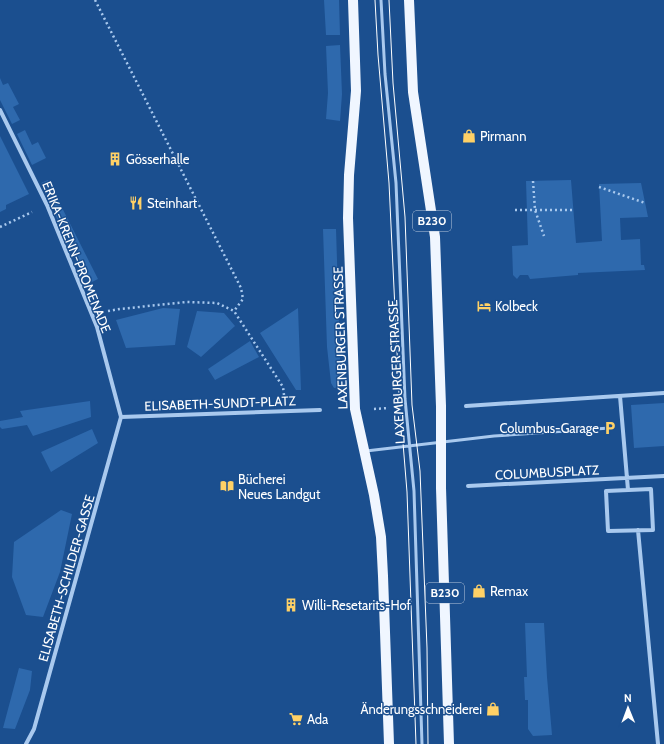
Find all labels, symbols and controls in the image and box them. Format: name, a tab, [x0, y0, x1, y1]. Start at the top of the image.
shop icon: Pirmann	[461, 128, 477, 144]
place label: Pirmann	[480, 128, 526, 144]
building icon: Gösserhalle	[107, 151, 123, 167]
place label: Gösserhalle	[126, 151, 190, 167]
street label: ERIKA-KRENN-PROMENADE	[39, 179, 115, 335]
restaurant icon: Steinhart	[128, 195, 144, 211]
place label: Steinhart	[147, 195, 198, 211]
road number: B230	[413, 211, 451, 231]
street label: LAXENBURGER STRASSE	[330, 266, 350, 410]
hotel icon: Kolbeck	[476, 298, 492, 314]
place label: Kolbeck	[495, 298, 538, 314]
street label: LAXEMBURGER STRASSE	[384, 299, 408, 445]
street label: ELISABETH-SUNDT-PLATZ	[144, 392, 297, 414]
place label: Columbus-Garage	[499, 420, 599, 436]
parking icon: Columbus-Garage	[602, 420, 618, 436]
street label: COLUMBUSPLATZ	[495, 461, 600, 483]
place label: Bücherei Neues Landgut	[238, 471, 321, 502]
library icon: Bücherei Neues Landgut	[219, 478, 235, 494]
street label: ELISABETH-SCHILDER-GASSE	[34, 493, 98, 663]
road number: B230	[426, 583, 464, 603]
shop icon: Remax	[471, 583, 487, 599]
place label: Remax	[490, 583, 529, 599]
building icon: Willi-Resetarits-Hof	[283, 597, 299, 613]
place label: Willi-Resetarits-Hof	[302, 597, 412, 613]
north arrow	[608, 688, 648, 728]
text: N	[624, 691, 632, 705]
place label: Änderungsschneiderei	[361, 701, 482, 717]
shop icon: Änderungsschneiderei	[485, 701, 501, 717]
supermarket icon: Ada	[288, 711, 304, 727]
place label: Ada	[307, 711, 329, 727]

